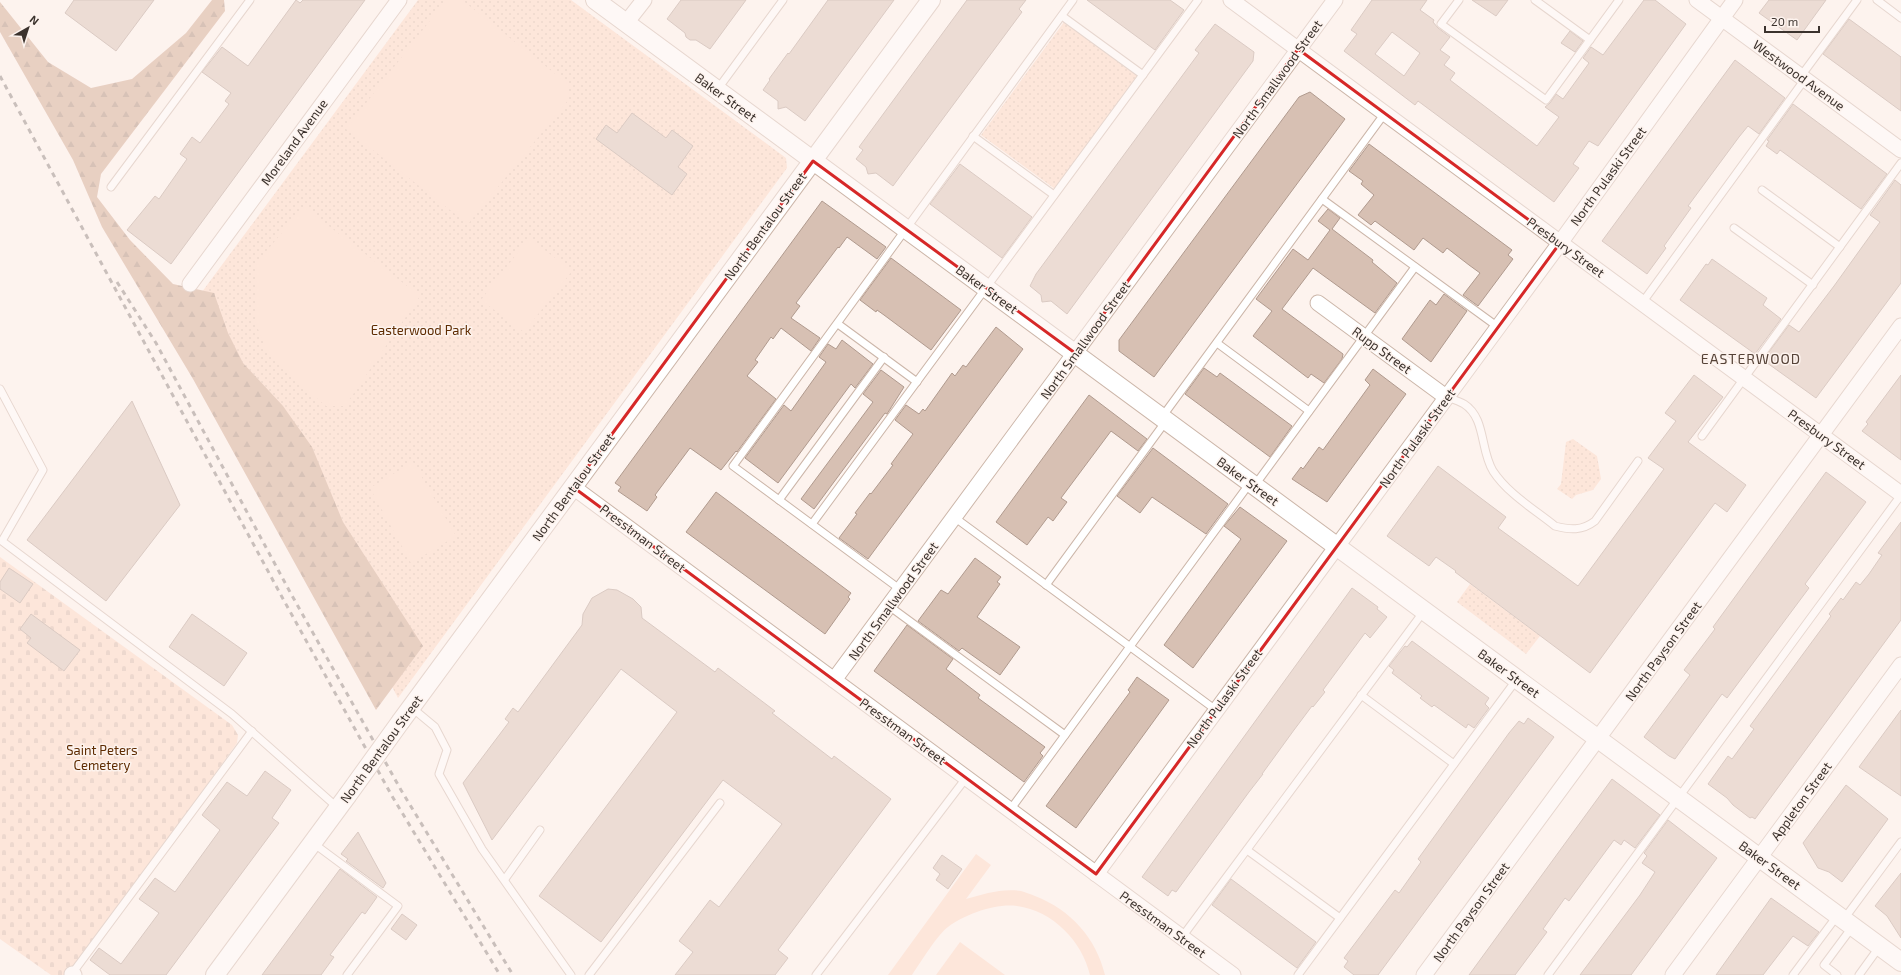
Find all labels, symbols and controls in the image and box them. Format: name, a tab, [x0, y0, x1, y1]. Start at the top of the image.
north arrow	[8, 8, 48, 48]
scale bar	[1765, 8, 1819, 34]
text: N	[27, 12, 42, 27]
text: 20 m	[1771, 14, 1798, 28]
street label: North Smallwood Street	[1229, 17, 1325, 141]
street label: Westwood Avenue	[1750, 36, 1848, 114]
street label: Baker Street	[692, 69, 760, 125]
street label: Moreland Avenue	[257, 96, 331, 188]
street label: North Pulaski Street	[1567, 123, 1649, 229]
street label: North Bentalou Street	[720, 169, 810, 283]
street label: Presbury Street	[1524, 214, 1608, 281]
street label: Baker Street	[953, 261, 1021, 317]
street label: North Smallwood Street	[1037, 278, 1133, 402]
park label: Easterwood Park	[371, 322, 472, 338]
street label: Rupp Street	[1349, 323, 1415, 377]
district label: EASTERWOOD	[1701, 350, 1801, 367]
street label: North Pulaski Street	[1376, 385, 1458, 491]
street label: Presbury Street	[1785, 406, 1869, 473]
street label: North Bentalou Street	[528, 430, 618, 544]
street label: Baker Street	[1214, 453, 1282, 509]
street label: Presstman Street	[597, 501, 689, 575]
street label: North Smallwood Street	[845, 539, 941, 663]
street label: North Payson Street	[1621, 598, 1705, 704]
street label: North Pulaski Street	[1183, 645, 1265, 751]
street label: Baker Street	[1475, 645, 1543, 701]
street label: North Bentalou Street	[336, 692, 426, 806]
street label: Presstman Street	[857, 694, 949, 768]
park label: Saint Peters Cemetery	[66, 742, 138, 773]
street label: Appleton Street	[1767, 759, 1835, 843]
street label: Baker Street	[1736, 837, 1804, 893]
street label: North Payson Street	[1429, 859, 1513, 965]
street label: Presstman Street	[1117, 887, 1209, 961]

